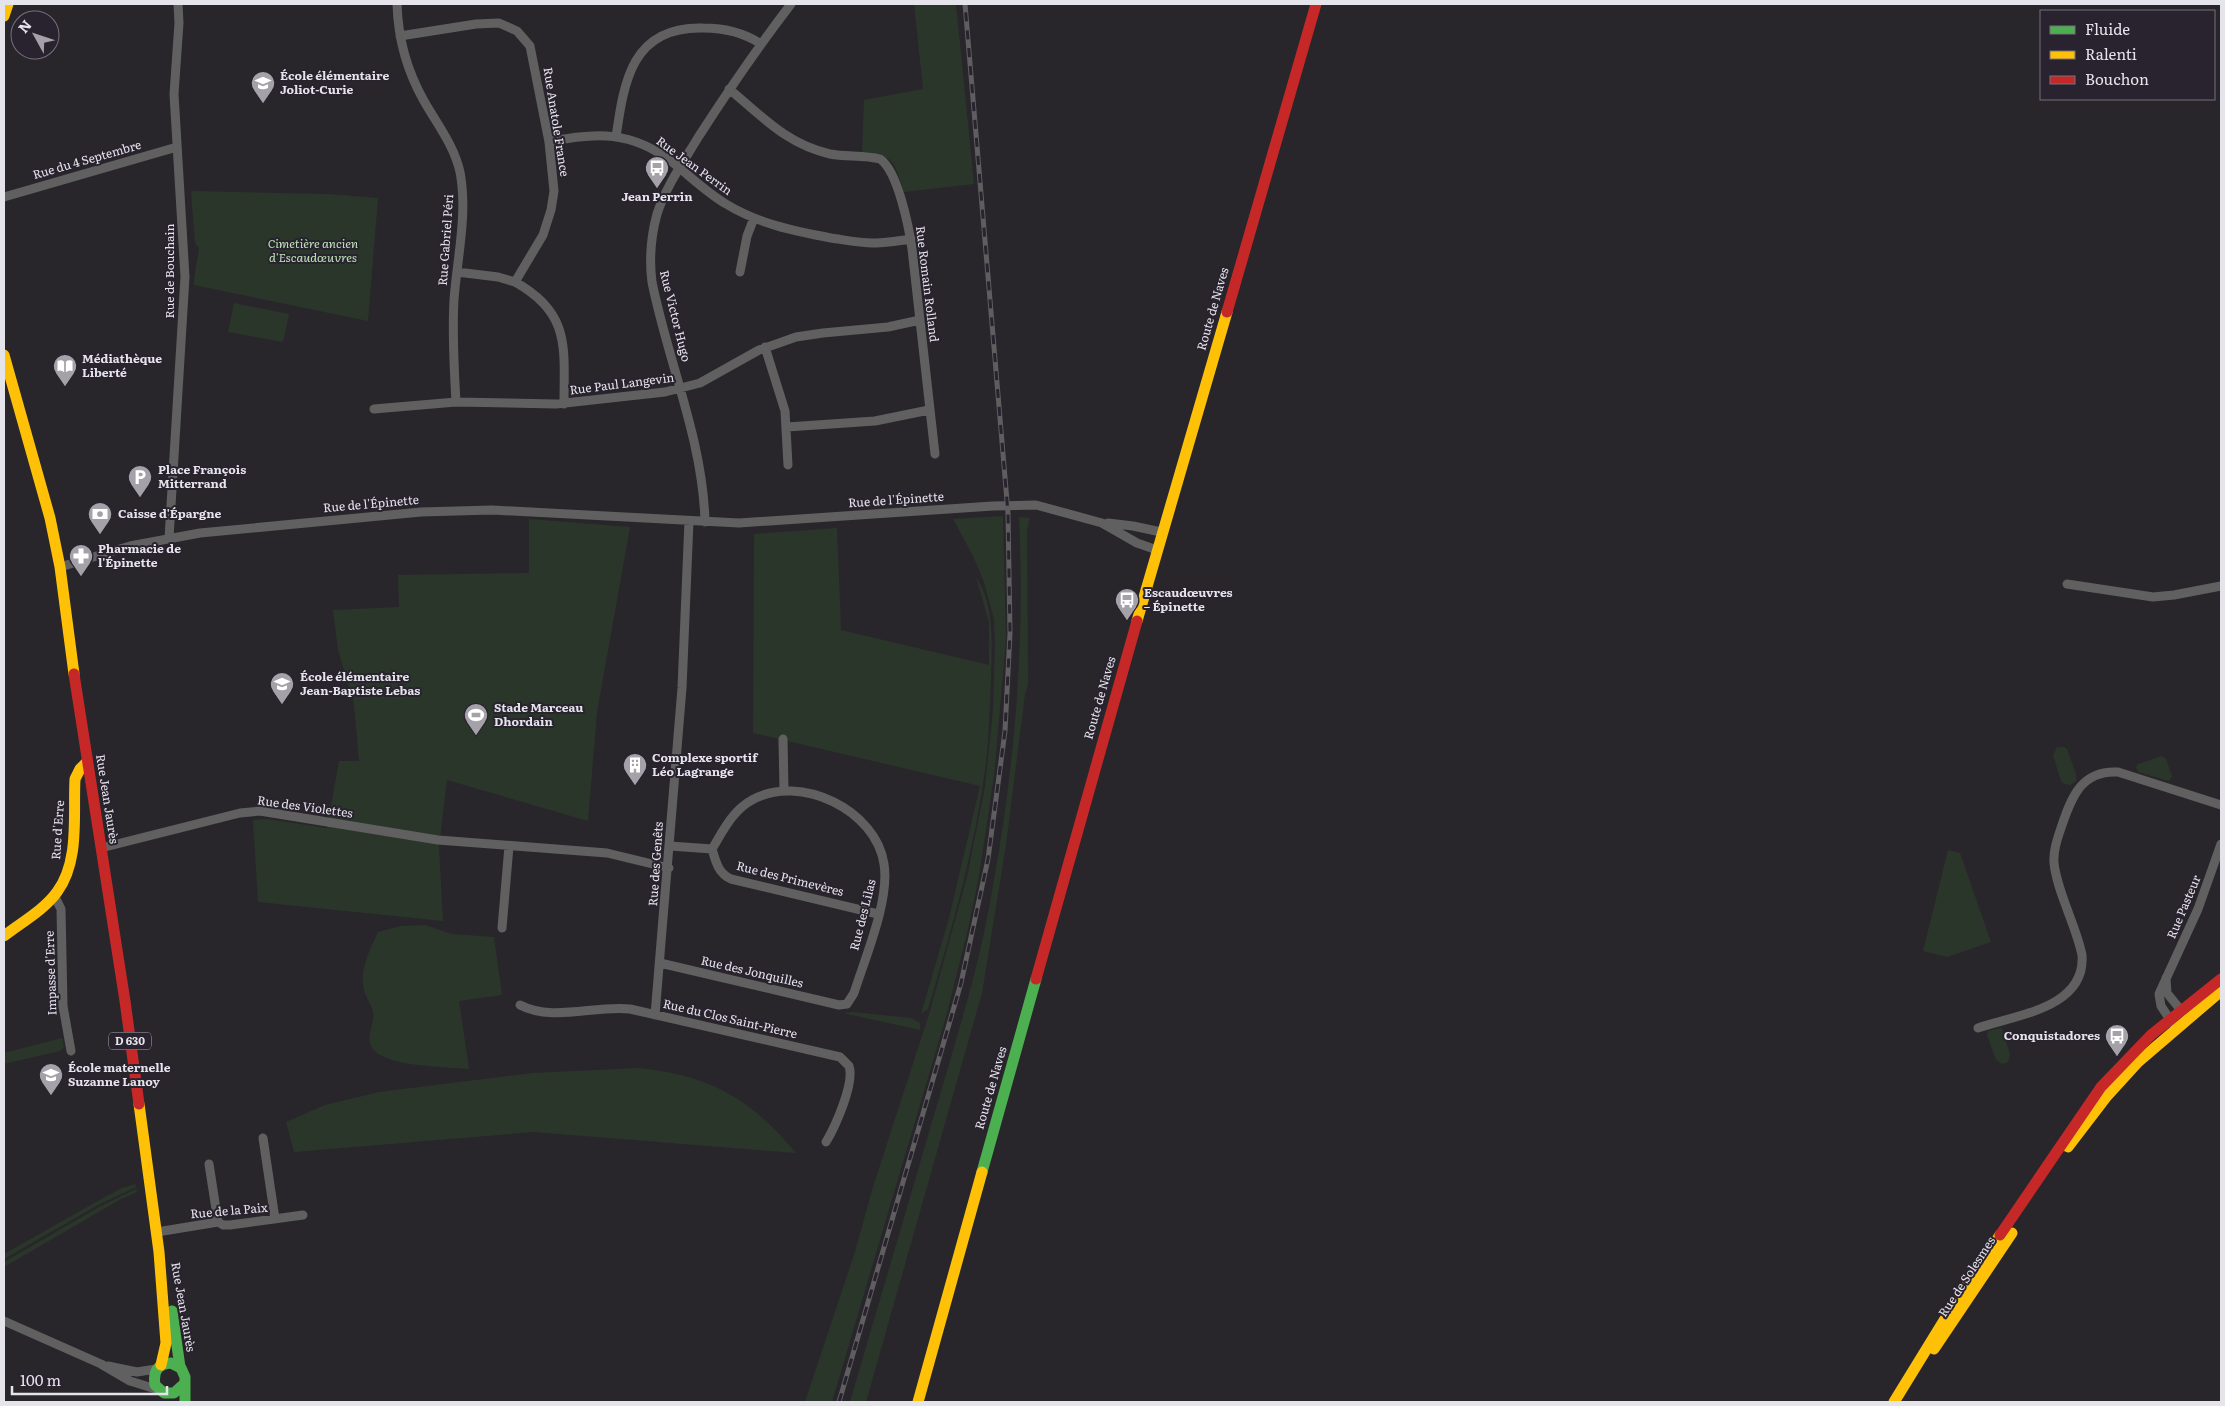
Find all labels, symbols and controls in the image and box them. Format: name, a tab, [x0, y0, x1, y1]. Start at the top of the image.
north arrow	[10, 10, 60, 60]
legend	[2040, 10, 2215, 100]
text: N	[13, 15, 36, 37]
text: Fluide	[2085, 17, 2130, 40]
text: Ralenti	[2085, 42, 2137, 65]
place label: École élémentaire Joliot-Curie	[280, 66, 389, 98]
street label: Rue Anatole France	[539, 66, 575, 178]
text: Bouchon	[2085, 67, 2149, 90]
school or university icon: École élémentaire Joliot-Curie	[250, 70, 276, 104]
street label: Rue Jean Perrin	[653, 134, 735, 198]
street label: Rue du 4 Septembre	[30, 135, 143, 183]
bus stop icon: Jean Perrin	[644, 155, 670, 189]
place label: Jean Perrin	[622, 190, 692, 204]
street label: Rue Gabriel Péri	[433, 193, 457, 286]
street label: Rue de Bouchain	[160, 223, 178, 319]
street label: Rue Romain Rolland	[912, 225, 944, 344]
park label: Cimetière ancien d'Escaudœuvres	[268, 234, 358, 266]
street label: Route de Naves	[1192, 265, 1233, 352]
street label: Rue Victor Hugo	[656, 268, 696, 363]
place label: Médiathèque Liberté	[82, 349, 162, 381]
library icon: Médiathèque Liberté	[52, 353, 78, 387]
street label: Rue Paul Langevin	[569, 368, 675, 398]
place label: Place François Mitterrand	[158, 460, 246, 492]
parking icon: Place François Mitterrand	[127, 464, 153, 498]
street label: Rue de l'Épinette	[847, 487, 944, 511]
street label: Rue de l'Épinette	[322, 490, 419, 516]
bank icon: Caisse d'Épargne	[87, 501, 113, 535]
place label: Caisse d'Épargne	[118, 504, 222, 522]
place label: Pharmacie de l'Épinette	[98, 539, 181, 571]
pharmacy icon: Pharmacie de l'Épinette	[68, 543, 94, 577]
place label: Escaudœuvres – Épinette	[1144, 583, 1233, 615]
bus stop icon: Escaudœuvres – Épinette	[1114, 587, 1140, 621]
street label: Route de Naves	[1079, 654, 1120, 741]
place label: École élémentaire Jean-Baptiste Lebas	[300, 667, 420, 699]
school or university icon: École élémentaire Jean-Baptiste Lebas	[269, 671, 295, 705]
place label: Stade Marceau Dhordain	[494, 698, 583, 730]
sports icon: Stade Marceau Dhordain	[463, 702, 489, 736]
place label: Complexe sportif Léo Lagrange	[652, 748, 759, 780]
building icon: Complexe sportif Léo Lagrange	[622, 752, 648, 786]
street label: Rue Jean Jaurès	[92, 753, 124, 846]
street label: Rue des Violettes	[256, 790, 355, 822]
street label: Rue d'Erre	[46, 800, 68, 860]
street label: Rue des Genêts	[643, 821, 667, 907]
street label: Rue des Primevères	[735, 856, 846, 900]
street label: Rue Pasteur	[2162, 872, 2205, 941]
street label: Rue des Lilas	[844, 877, 880, 952]
street label: Impasse d'Erre	[40, 930, 60, 1016]
street label: Rue des Jonquilles	[699, 950, 806, 992]
street label: Rue du Clos Saint-Pierre	[661, 994, 799, 1042]
bus stop icon: Conquistadores	[2104, 1023, 2130, 1057]
place label: Conquistadores	[2004, 1026, 2100, 1044]
road number: D 630	[109, 1032, 151, 1050]
street label: Route de Naves	[970, 1044, 1011, 1131]
place label: École maternelle Suzanne Lanoy	[68, 1058, 171, 1090]
school or university icon: École maternelle Suzanne Lanoy	[38, 1062, 64, 1096]
street label: Rue de la Paix	[189, 1198, 269, 1222]
street label: Rue de Solesmes	[1933, 1232, 1999, 1320]
street label: Rue Jean Jaurès	[167, 1261, 201, 1354]
scale bar	[12, 1364, 168, 1396]
text: 100 m	[20, 1368, 61, 1391]

